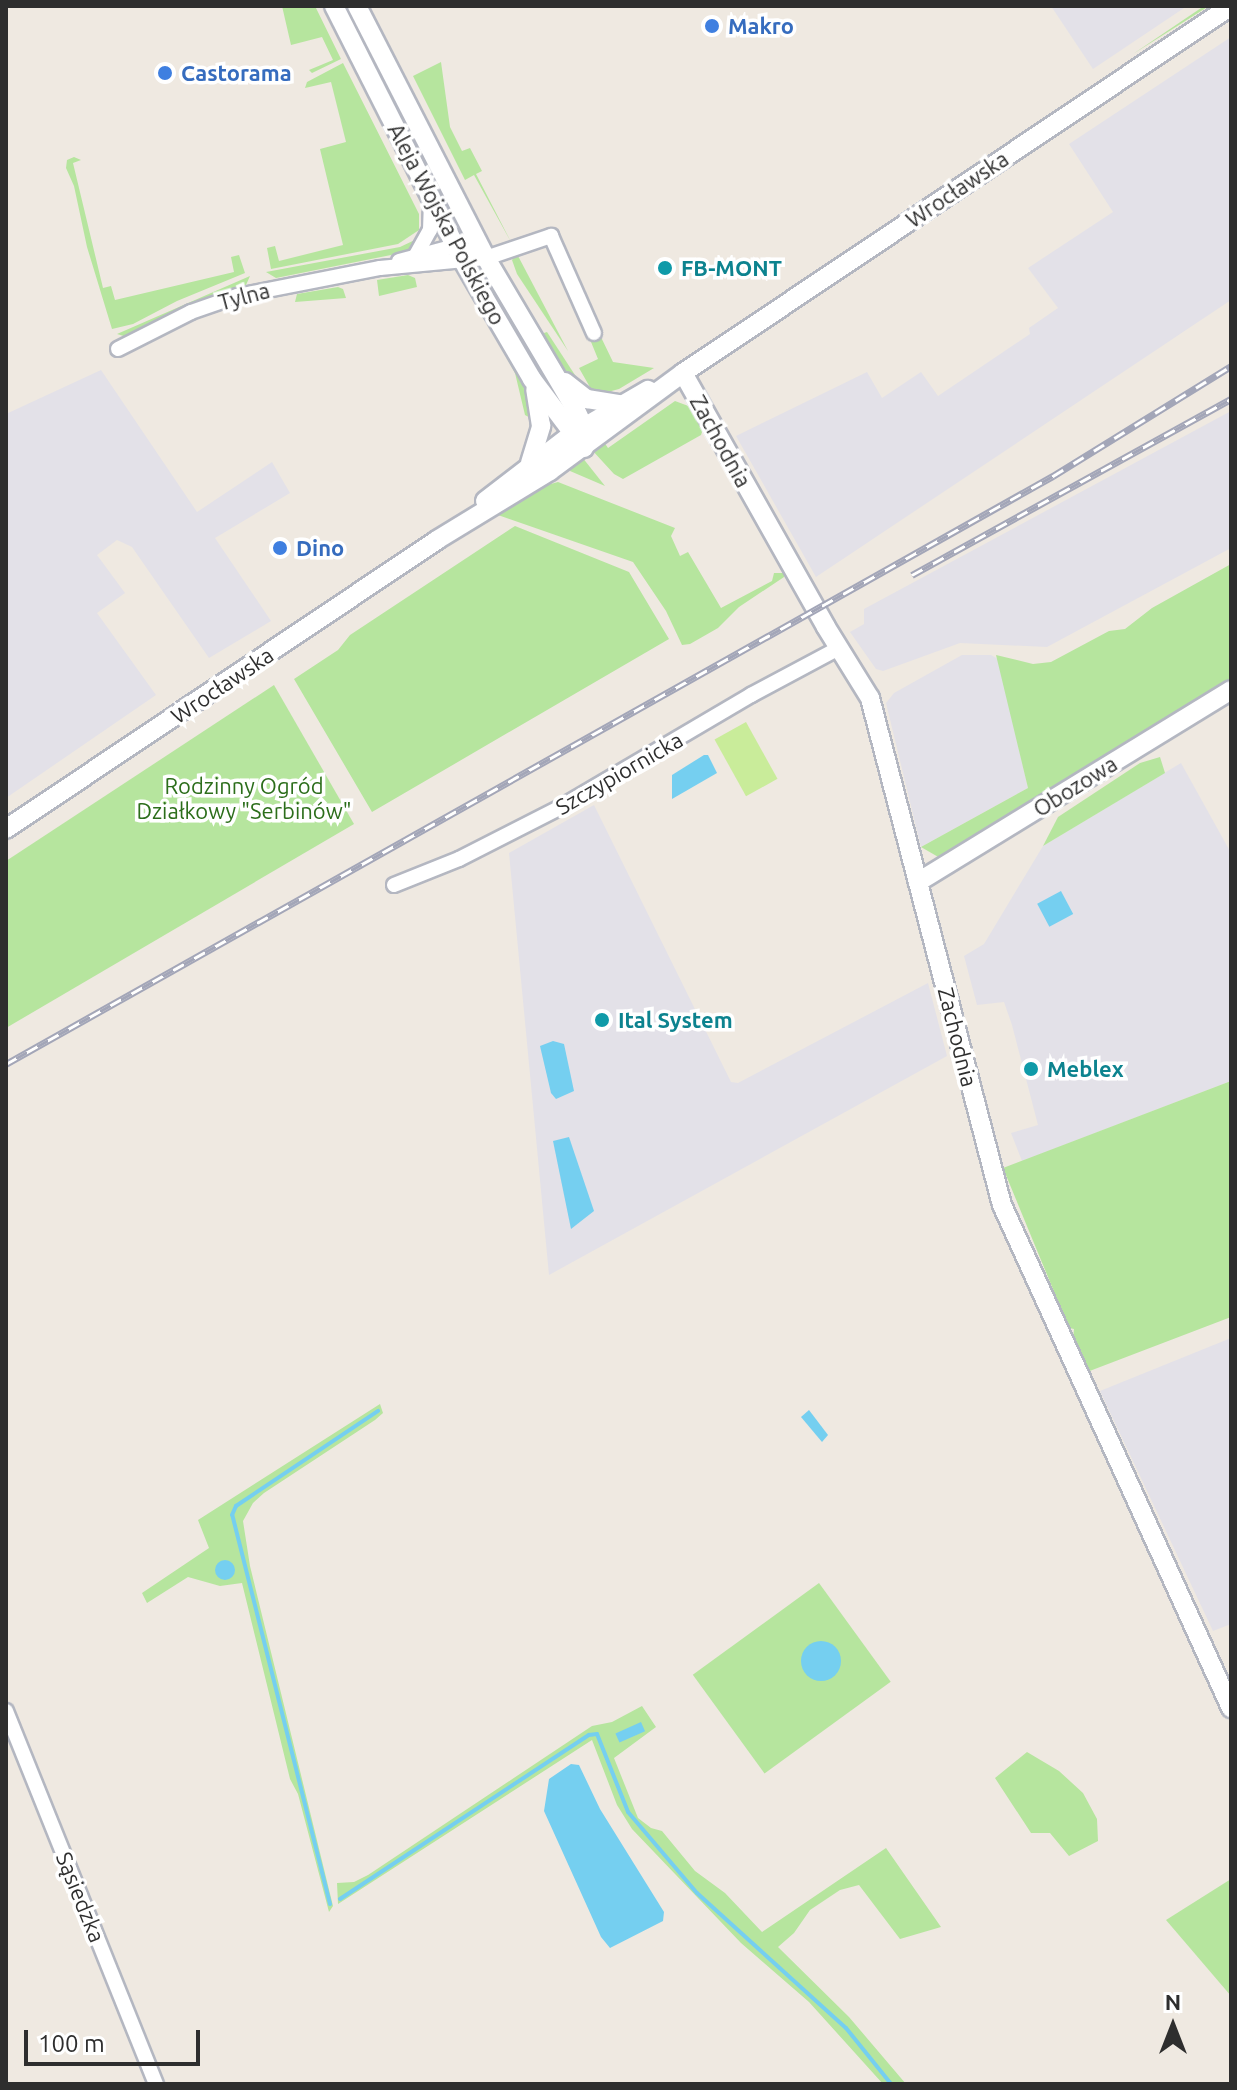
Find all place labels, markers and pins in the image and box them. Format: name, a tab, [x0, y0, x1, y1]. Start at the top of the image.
place label: Makro	[728, 13, 794, 39]
marker: Makro	[703, 17, 721, 35]
place label: Castorama	[181, 60, 292, 86]
marker: Castorama	[156, 64, 174, 82]
place label: FB-MONT	[681, 255, 782, 281]
marker: FB-MONT	[656, 259, 674, 277]
place label: Dino	[296, 535, 344, 561]
marker: Dino	[271, 539, 289, 557]
place label: Ital System	[618, 1007, 733, 1033]
marker: Ital System	[593, 1011, 611, 1029]
place label: Meblex	[1047, 1056, 1124, 1082]
marker: Meblex	[1022, 1060, 1040, 1078]

